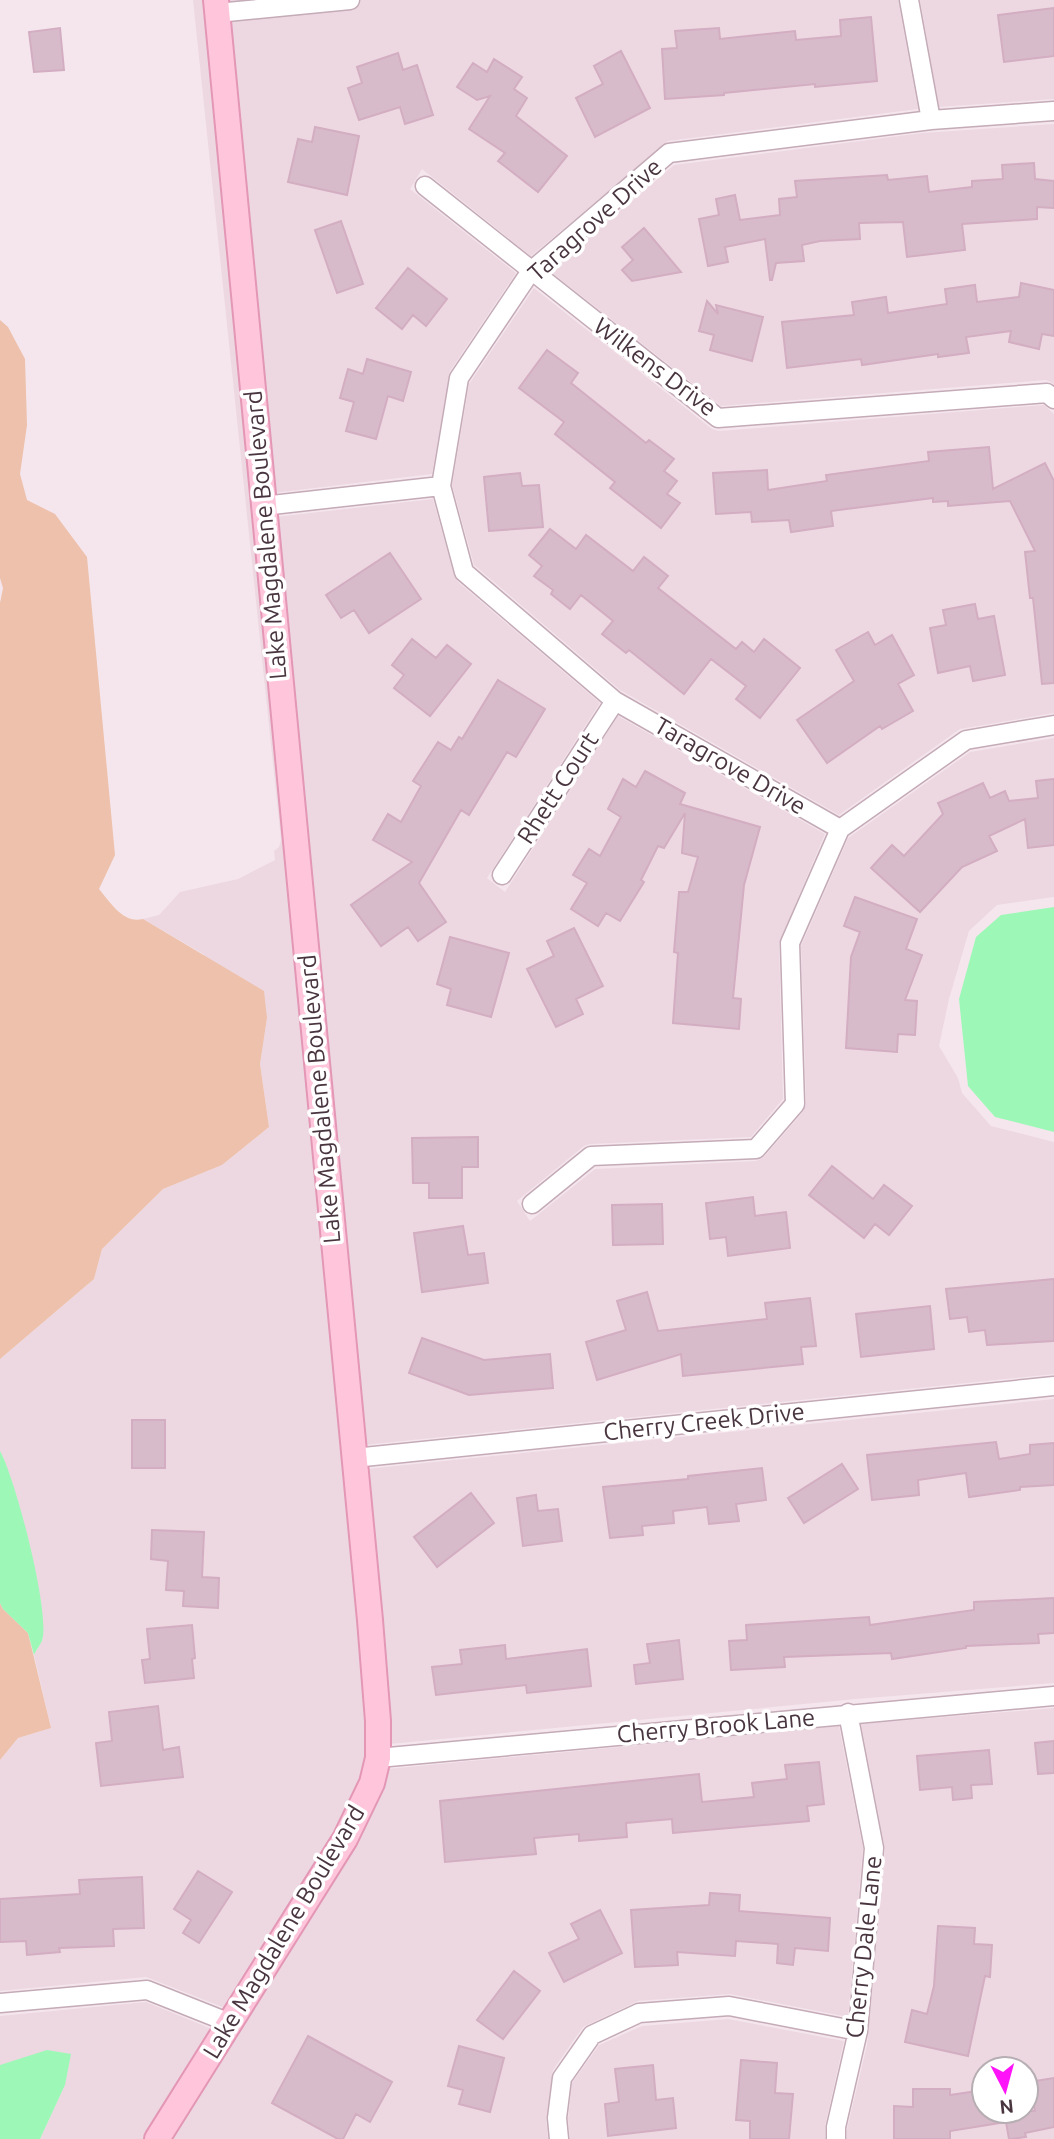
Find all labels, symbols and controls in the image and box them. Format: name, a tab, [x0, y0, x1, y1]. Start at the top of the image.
street label: Taragrove Drive	[522, 153, 667, 287]
street label: Wilkens Drive	[589, 312, 722, 421]
street label: Lake Magdalene Boulevard	[239, 389, 292, 681]
street label: Taragrove Drive	[650, 711, 811, 820]
street label: Rhett Court	[512, 727, 604, 848]
street label: Lake Magdalene Boulevard	[293, 953, 346, 1245]
street label: Cherry Creek Drive	[602, 1398, 806, 1445]
street label: Cherry Brook Lane	[616, 1703, 816, 1748]
street label: Lake Magdalene Boulevard	[197, 1800, 370, 2063]
street label: Cherry Dale Lane	[840, 1854, 887, 2040]
north arrow	[970, 2055, 1040, 2125]
text: N	[999, 2095, 1015, 2119]

